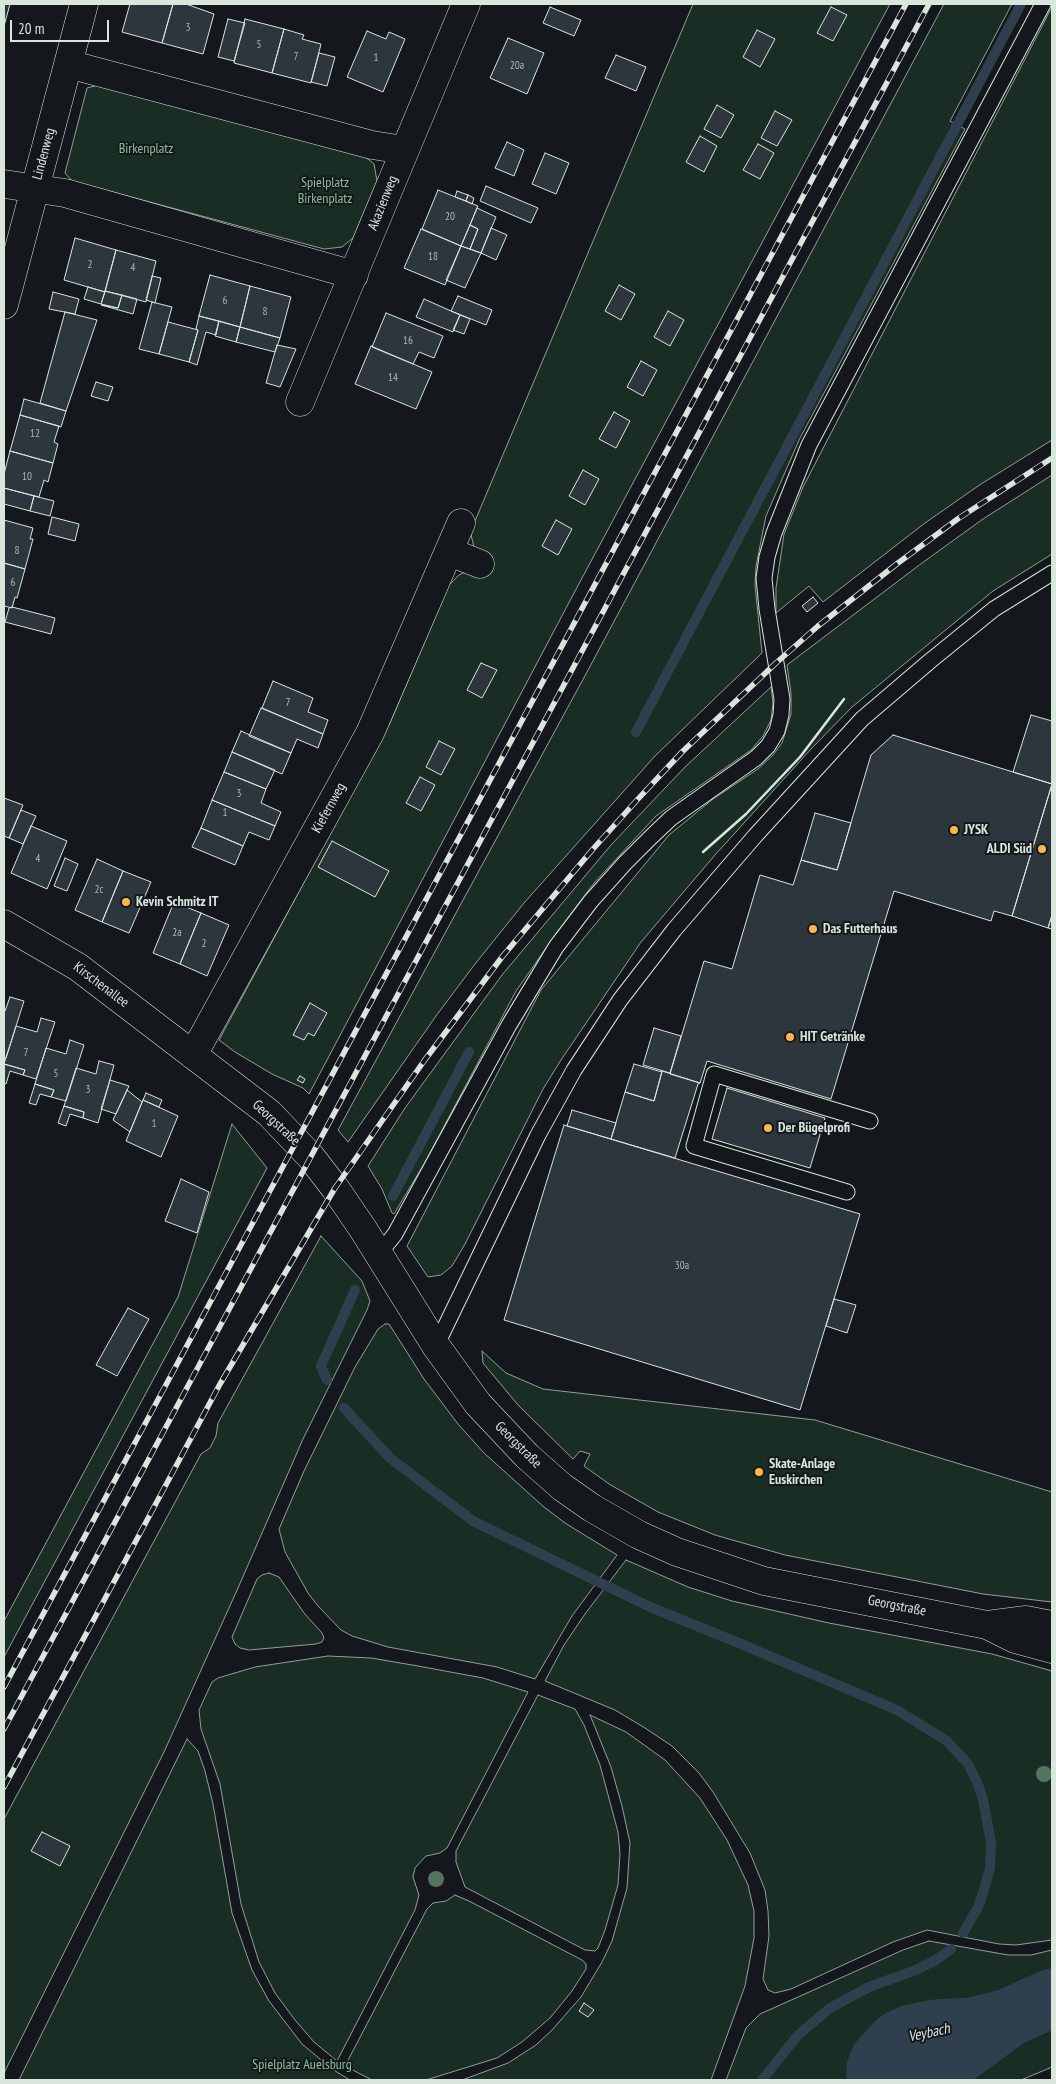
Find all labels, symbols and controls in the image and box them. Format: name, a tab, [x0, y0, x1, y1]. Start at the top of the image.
scale bar	[12, 10, 111, 42]
text: 20 m	[18, 19, 44, 38]
house number: 3	[186, 21, 190, 35]
house number: 5	[257, 38, 261, 52]
house number: 7	[294, 50, 298, 64]
house number: 1	[374, 51, 378, 65]
house number: 20a	[510, 59, 524, 73]
street label: Lindenweg	[29, 126, 59, 182]
park label: Birkenplatz	[119, 141, 173, 157]
street label: Akazienweg	[364, 173, 402, 233]
park label: Spielplatz Birkenplatz	[298, 175, 352, 208]
house number: 20	[445, 210, 455, 224]
house number: 18	[428, 250, 438, 264]
house number: 2	[88, 258, 92, 272]
house number: 4	[131, 261, 135, 275]
house number: 6	[223, 294, 227, 308]
house number: 8	[263, 305, 267, 319]
house number: 16	[403, 334, 413, 348]
house number: 14	[388, 371, 398, 385]
house number: 12	[30, 427, 40, 441]
house number: 10	[22, 470, 32, 484]
house number: 8	[15, 544, 19, 558]
house number: 6	[11, 576, 15, 590]
house number: 7	[286, 696, 290, 710]
street label: Kiefernweg	[308, 780, 350, 836]
house number: 3	[237, 787, 241, 801]
house number: 1	[223, 806, 227, 820]
place label: JYSK	[964, 822, 988, 838]
marker: JYSK	[948, 824, 960, 836]
place label: ALDI Süd	[987, 841, 1032, 857]
marker: ALDI Süd	[1036, 843, 1048, 855]
house number: 4	[36, 852, 40, 866]
house number: 2c	[95, 883, 103, 897]
place label: Kevin Schmitz IT	[136, 894, 218, 910]
marker: Kevin Schmitz IT	[120, 896, 132, 908]
place label: Das Futterhaus	[823, 921, 898, 937]
marker: Das Futterhaus	[807, 923, 819, 935]
house number: 2a	[172, 926, 182, 940]
house number: 2	[202, 937, 206, 951]
street label: Kirschenallee	[70, 959, 132, 1011]
place label: HIT Getränke	[800, 1029, 865, 1045]
marker: HIT Getränke	[784, 1031, 796, 1043]
house number: 7	[24, 1046, 28, 1060]
house number: 5	[54, 1067, 58, 1081]
house number: 3	[86, 1083, 90, 1097]
street label: Georgstraße	[249, 1097, 303, 1149]
house number: 1	[152, 1117, 156, 1131]
place label: Der Bügelprofi	[778, 1120, 850, 1136]
marker: Der Bügelprofi	[762, 1122, 774, 1134]
house number: 30a	[675, 1259, 689, 1273]
street label: Georgstraße	[491, 1418, 545, 1472]
place label: Skate-Anlage Euskirchen	[769, 1456, 835, 1488]
marker: Skate-Anlage Euskirchen	[753, 1466, 765, 1478]
street label: Georgstraße	[866, 1592, 928, 1620]
water label: Veybach	[906, 2020, 952, 2046]
park label: Spielplatz Auelsburg	[252, 2057, 352, 2073]

